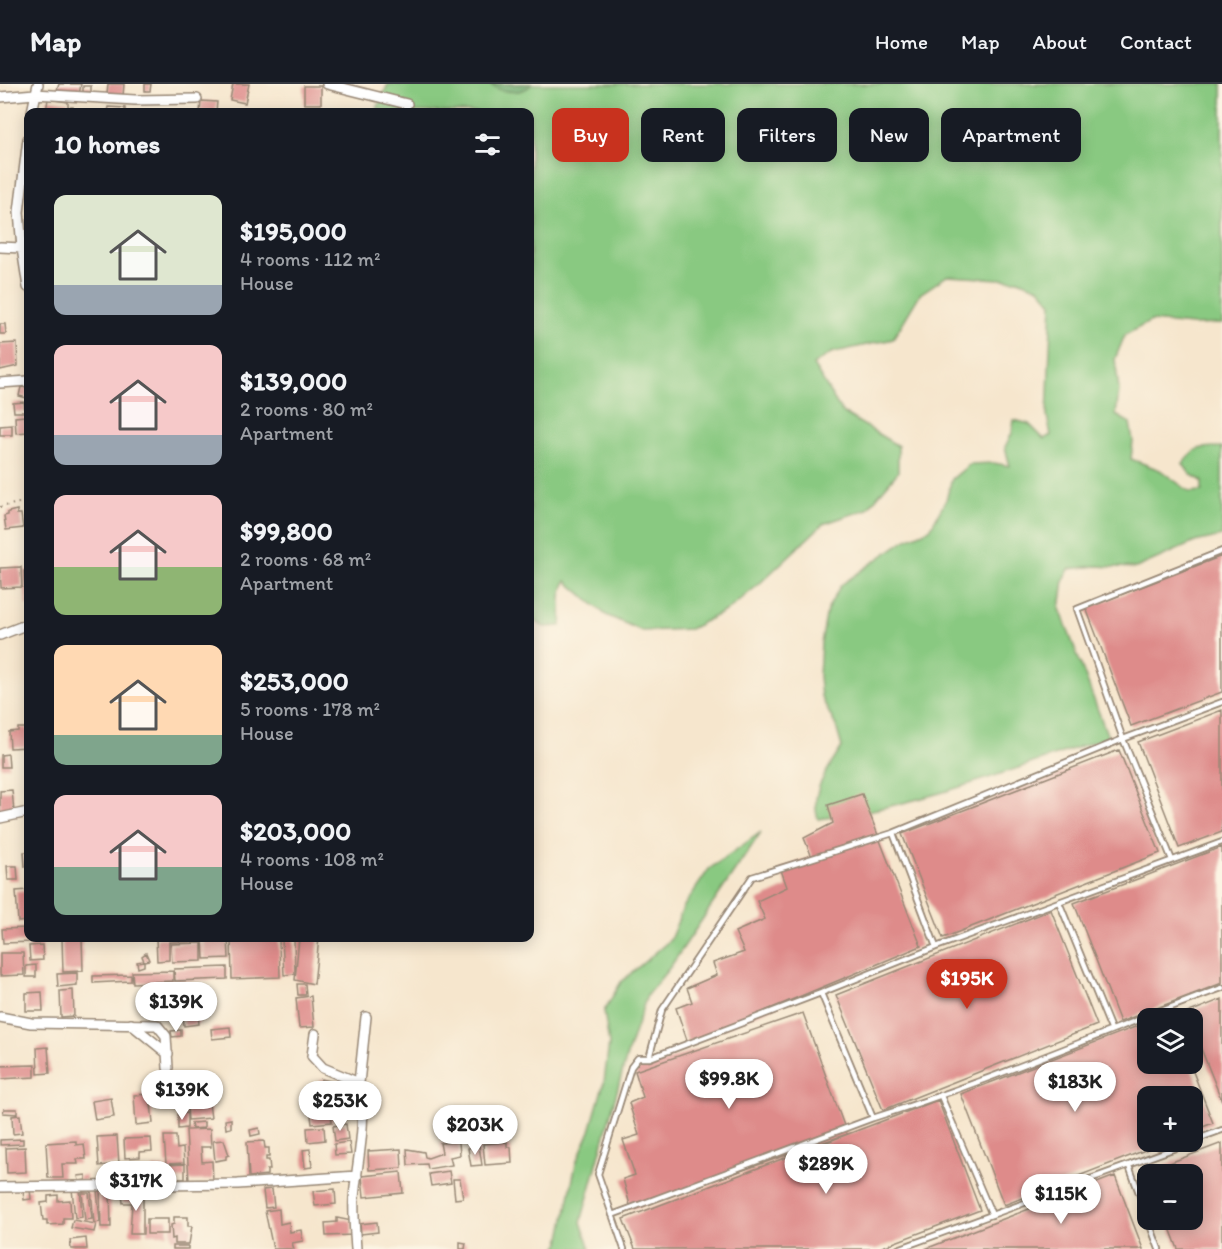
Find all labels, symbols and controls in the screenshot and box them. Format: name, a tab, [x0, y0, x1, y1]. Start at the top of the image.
text: Map	[30, 24, 81, 58]
text: Home	[875, 29, 928, 54]
text: Map	[961, 29, 1000, 54]
text: About	[1033, 29, 1087, 54]
text: Contact	[1120, 29, 1192, 54]
chip: Buy	[552, 108, 629, 162]
chip: Rent	[641, 108, 725, 162]
chip: Filters	[737, 108, 837, 162]
chip: New	[849, 108, 929, 162]
chip: Apartment	[941, 108, 1081, 162]
text: 10 homes	[54, 128, 160, 160]
icon: filters	[471, 128, 504, 161]
text: $195,000	[240, 215, 347, 247]
icon: home	[102, 219, 174, 291]
text: 4 rooms · 112 m²	[240, 247, 380, 271]
text: House	[240, 271, 294, 295]
text: $139,000	[240, 365, 347, 397]
icon: home	[102, 369, 174, 441]
text: 2 rooms · 80 m²	[240, 397, 373, 421]
text: Apartment	[240, 421, 333, 445]
text: $99,800	[240, 515, 333, 547]
icon: home	[102, 519, 174, 591]
text: 2 rooms · 68 m²	[240, 547, 371, 571]
text: Apartment	[240, 571, 333, 595]
text: $253,000	[240, 665, 349, 697]
icon: home	[102, 669, 174, 741]
text: 5 rooms · 178 m²	[240, 697, 380, 721]
text: House	[240, 721, 294, 745]
text: $203,000	[240, 815, 351, 847]
icon: home	[102, 819, 174, 891]
text: 4 rooms · 108 m²	[240, 847, 384, 871]
text: House	[240, 871, 294, 895]
pin: $195K	[925, 959, 1009, 1010]
text: $195K	[940, 966, 994, 990]
pin: $139K	[134, 982, 218, 1033]
text: $139K	[149, 989, 203, 1013]
map controls	[1137, 1008, 1203, 1230]
button: layers	[1137, 1008, 1203, 1074]
pin: $99.8K	[680, 1059, 778, 1110]
pin: $183K	[1033, 1062, 1117, 1113]
text: $99.8K	[699, 1066, 759, 1090]
text: $183K	[1048, 1069, 1102, 1093]
pin: $139K	[140, 1070, 224, 1121]
text: $139K	[155, 1077, 209, 1101]
pin: $253K	[298, 1081, 382, 1132]
button: +	[1137, 1086, 1203, 1152]
text: $253K	[313, 1088, 367, 1112]
pin: $203K	[433, 1105, 517, 1156]
text: $203K	[447, 1112, 503, 1136]
pin: $289K	[784, 1144, 868, 1195]
text: $289K	[799, 1151, 853, 1175]
pin: $317K	[94, 1161, 178, 1212]
button: −	[1137, 1164, 1203, 1230]
text: $317K	[109, 1168, 163, 1192]
pin: $115K	[1019, 1174, 1103, 1225]
text: $115K	[1035, 1181, 1087, 1205]

